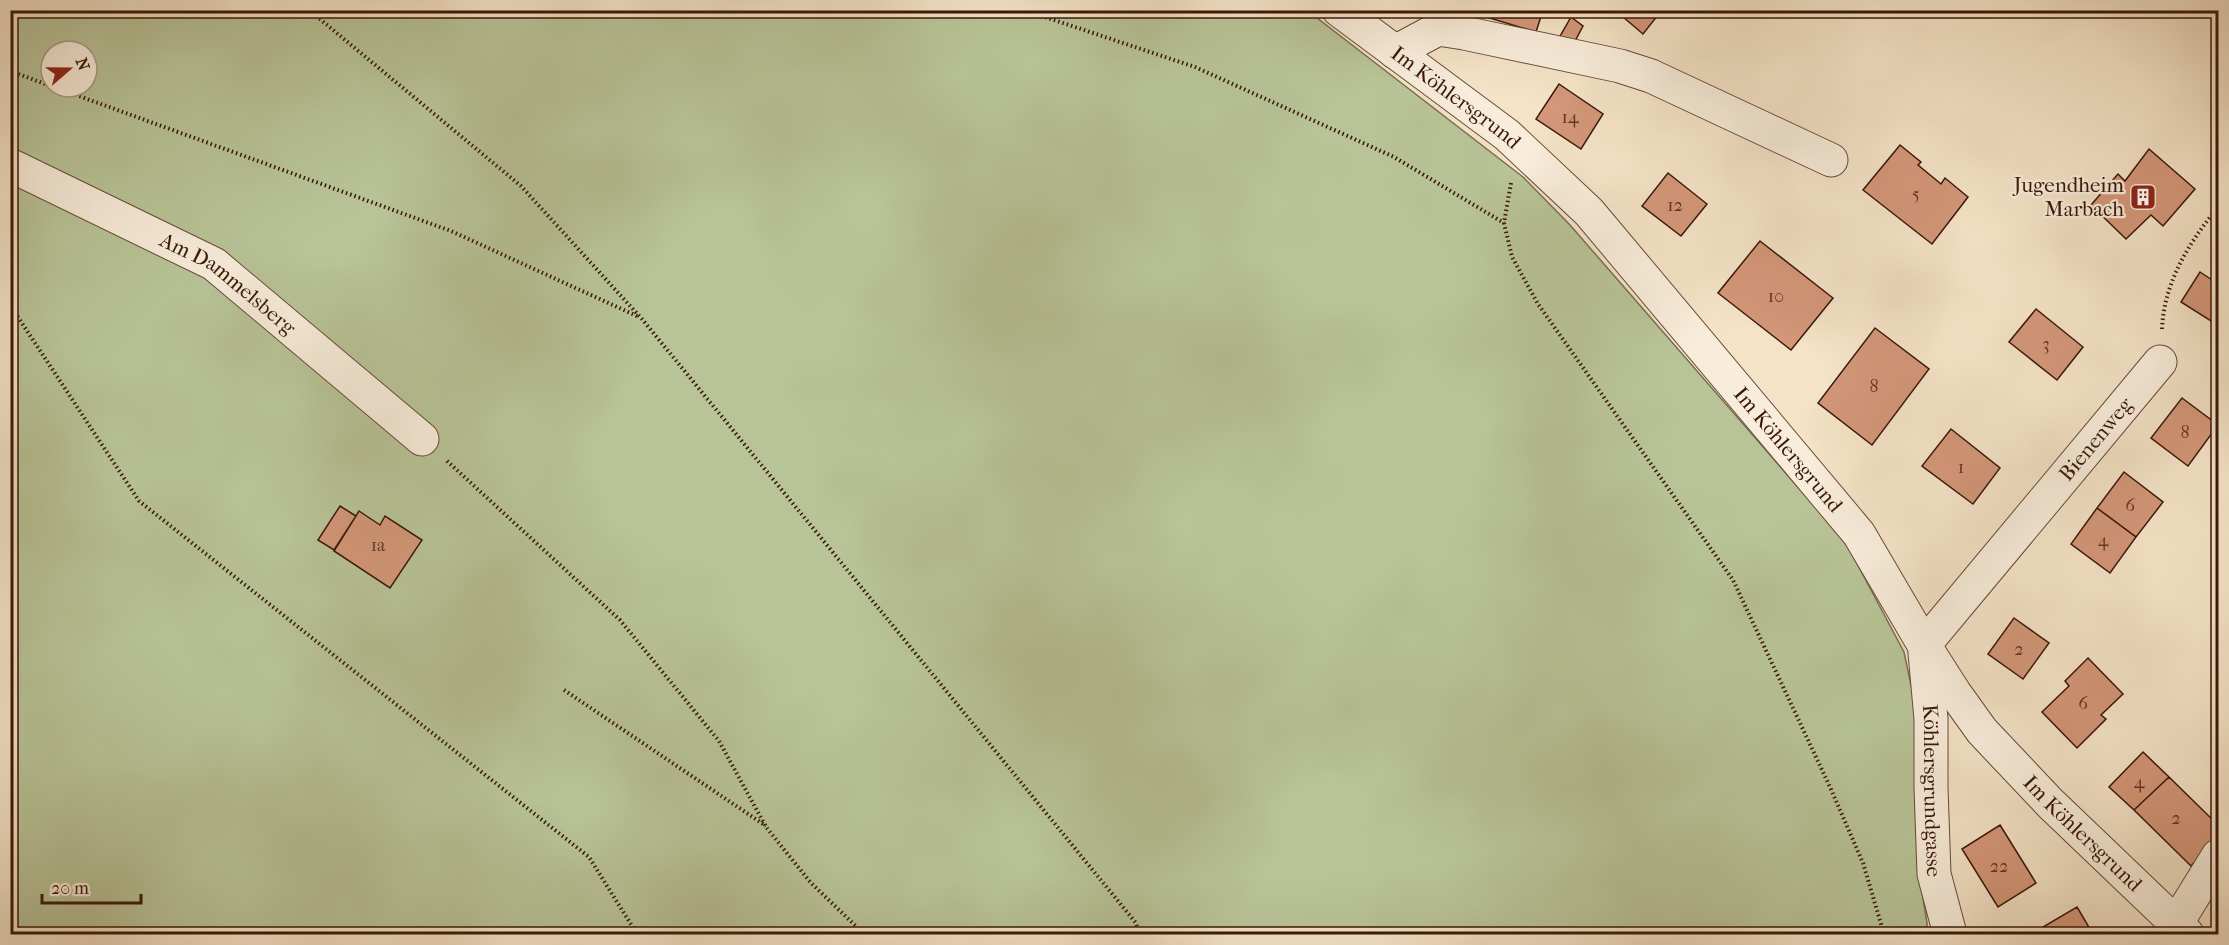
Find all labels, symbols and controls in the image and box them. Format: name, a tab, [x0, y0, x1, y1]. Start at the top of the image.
north arrow	[39, 39, 99, 99]
street label: Im Köhlersgrund	[1386, 41, 1526, 154]
text: N	[72, 55, 94, 74]
house number: 14	[1561, 107, 1579, 128]
place label: Jugendheim Marbach	[2012, 173, 2125, 221]
building icon: Jugendheim Marbach	[2128, 182, 2158, 212]
house number: 5	[1912, 184, 1920, 205]
house number: 12	[1667, 195, 1683, 216]
street label: Am Dammelsberg	[155, 227, 301, 340]
house number: 10	[1768, 286, 1784, 307]
house number: 3	[2042, 334, 2050, 355]
house number: 8	[1869, 376, 1879, 397]
street label: Im Köhlersgrund	[1729, 382, 1848, 518]
street label: Bienenweg	[2054, 392, 2138, 486]
house number: 8	[2180, 422, 2190, 443]
house number: 1	[1958, 457, 1964, 478]
house number: 6	[2125, 495, 2135, 516]
house number: 4	[2098, 530, 2109, 551]
house number: 1a	[371, 535, 386, 556]
house number: 2	[2014, 639, 2024, 660]
house number: 6	[2078, 693, 2088, 714]
street label: Köhlersgrundgasse	[1918, 703, 1946, 877]
street label: Im Köhlersgrund	[2018, 770, 2147, 897]
house number: 4	[2134, 772, 2145, 793]
house number: 2	[2171, 808, 2181, 829]
house number: 22	[1990, 856, 2008, 877]
scale bar	[42, 867, 141, 905]
text: 20 m	[51, 878, 89, 899]

